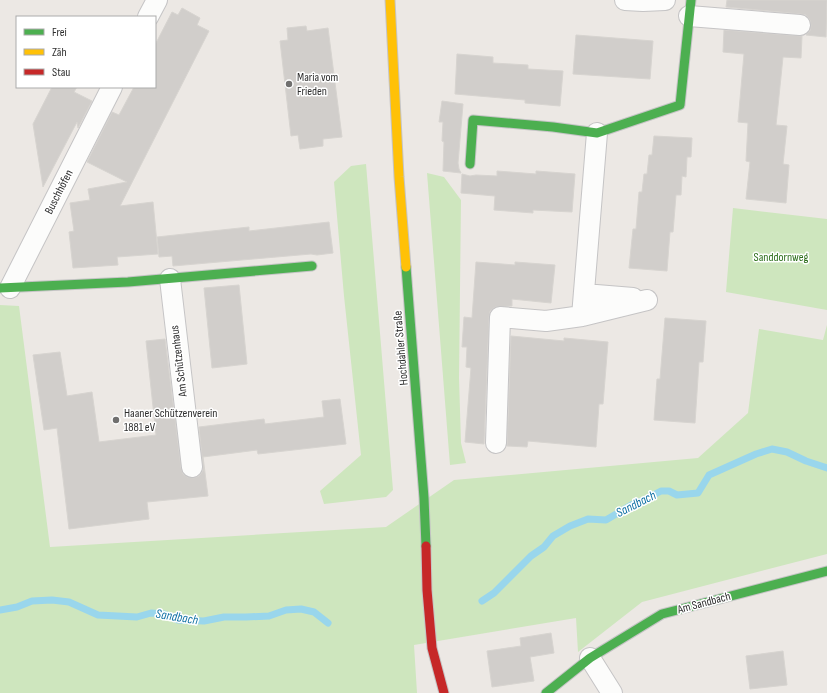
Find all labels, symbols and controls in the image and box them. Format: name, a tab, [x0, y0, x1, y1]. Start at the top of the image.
legend	[16, 16, 156, 88]
text: Frei	[52, 25, 67, 40]
text: Zäh	[52, 45, 67, 60]
text: Stau	[52, 65, 70, 80]
place label: Maria vom Frieden	[297, 70, 338, 99]
marker: Maria vom Frieden	[284, 79, 294, 89]
street label: Buschhöfen	[41, 167, 77, 217]
park label: Sanddornweg	[754, 250, 809, 265]
street label: Hochdahler Straße	[390, 310, 412, 386]
street label: Am Schützenhaus	[167, 324, 191, 399]
place label: Haaner Schützenverein 1881 eV	[124, 406, 217, 435]
marker: Haaner Schützenverein 1881 eV	[111, 415, 121, 425]
water label: Sandbach	[613, 487, 659, 521]
street label: Am Sandbach	[675, 589, 732, 618]
water label: Sandbach	[155, 606, 200, 628]

